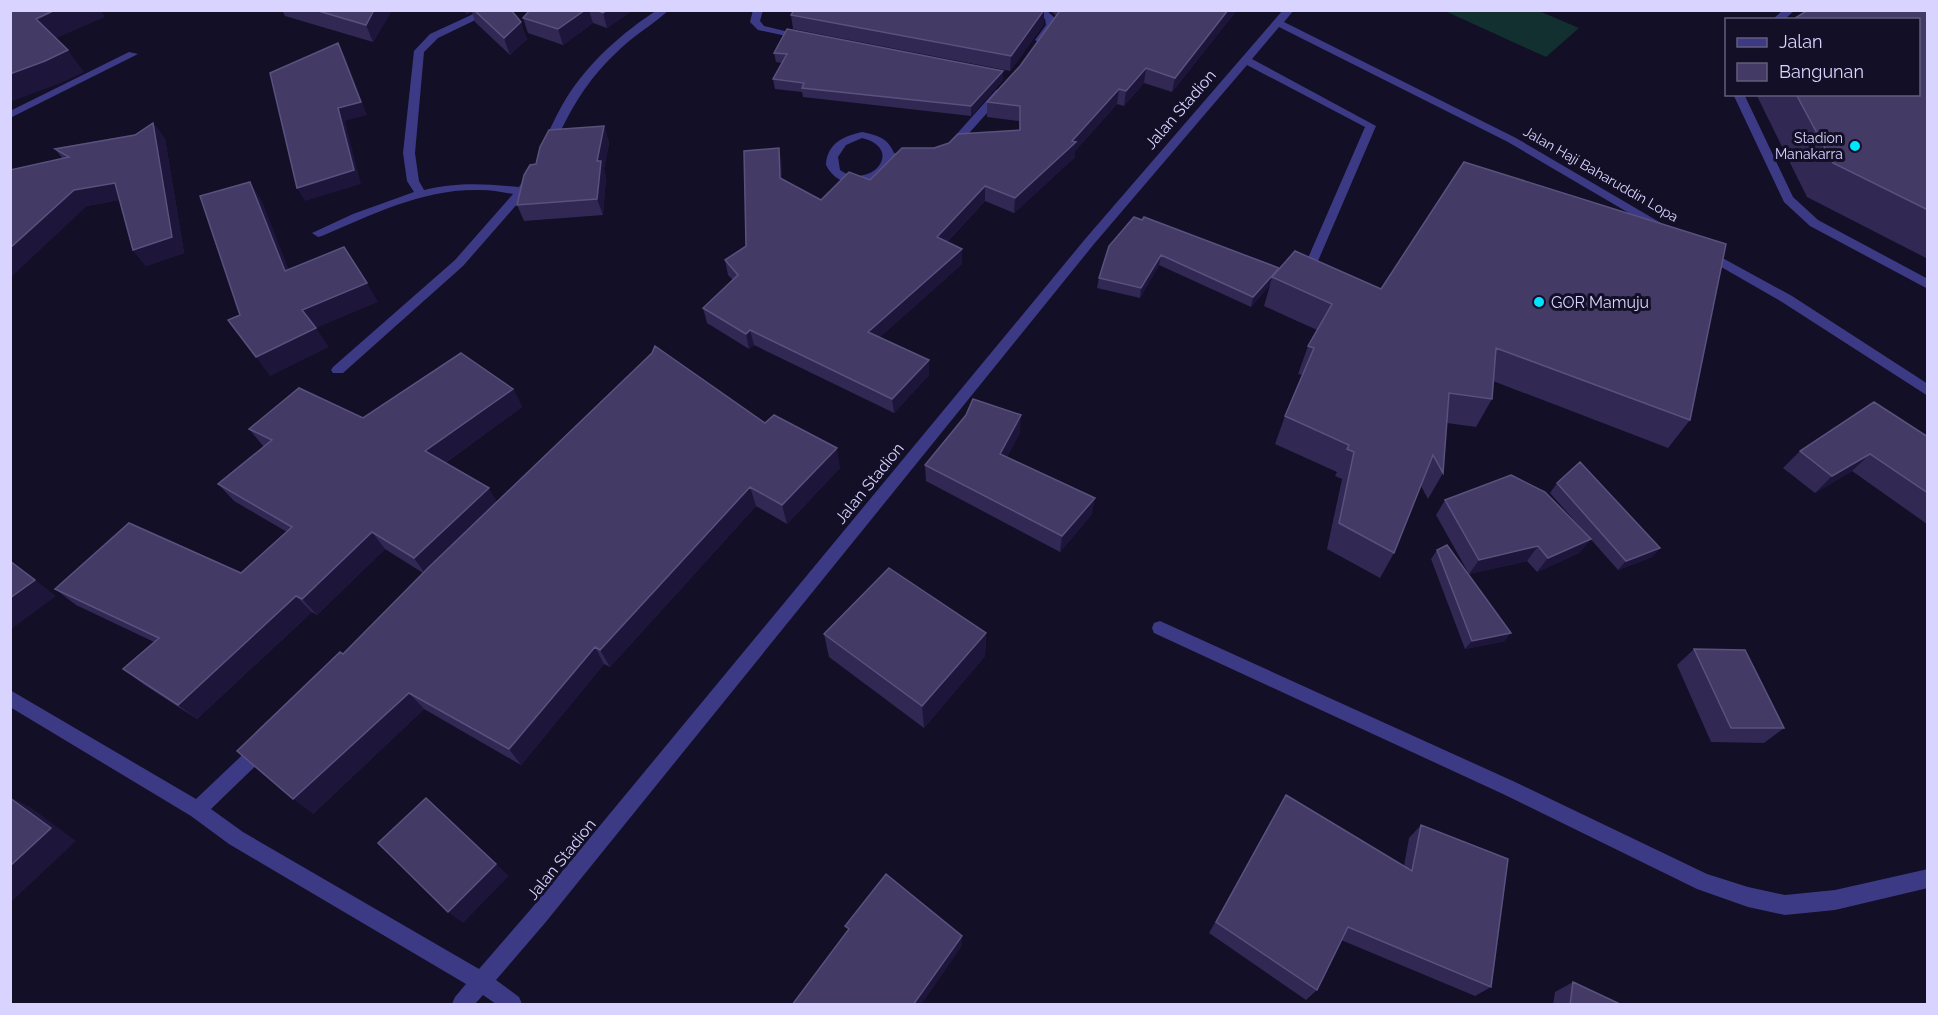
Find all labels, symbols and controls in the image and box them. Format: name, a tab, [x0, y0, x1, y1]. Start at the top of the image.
legend	[1725, 18, 1920, 96]
text: Jalan	[1779, 31, 1823, 52]
text: Bangunan	[1779, 61, 1864, 82]
street label: Jalan Stadion	[1141, 66, 1220, 153]
street label: Jalan Haji Baharuddin Lopa	[1521, 123, 1681, 225]
place label: Stadion Manakarra	[1775, 130, 1843, 162]
marker: Stadion Manakarra	[1848, 139, 1862, 153]
place label: GOR Mamuju	[1551, 293, 1649, 312]
marker: GOR Mamuju	[1532, 295, 1546, 309]
street label: Jalan Stadion	[831, 439, 908, 528]
street label: Jalan Stadion	[523, 815, 600, 904]

